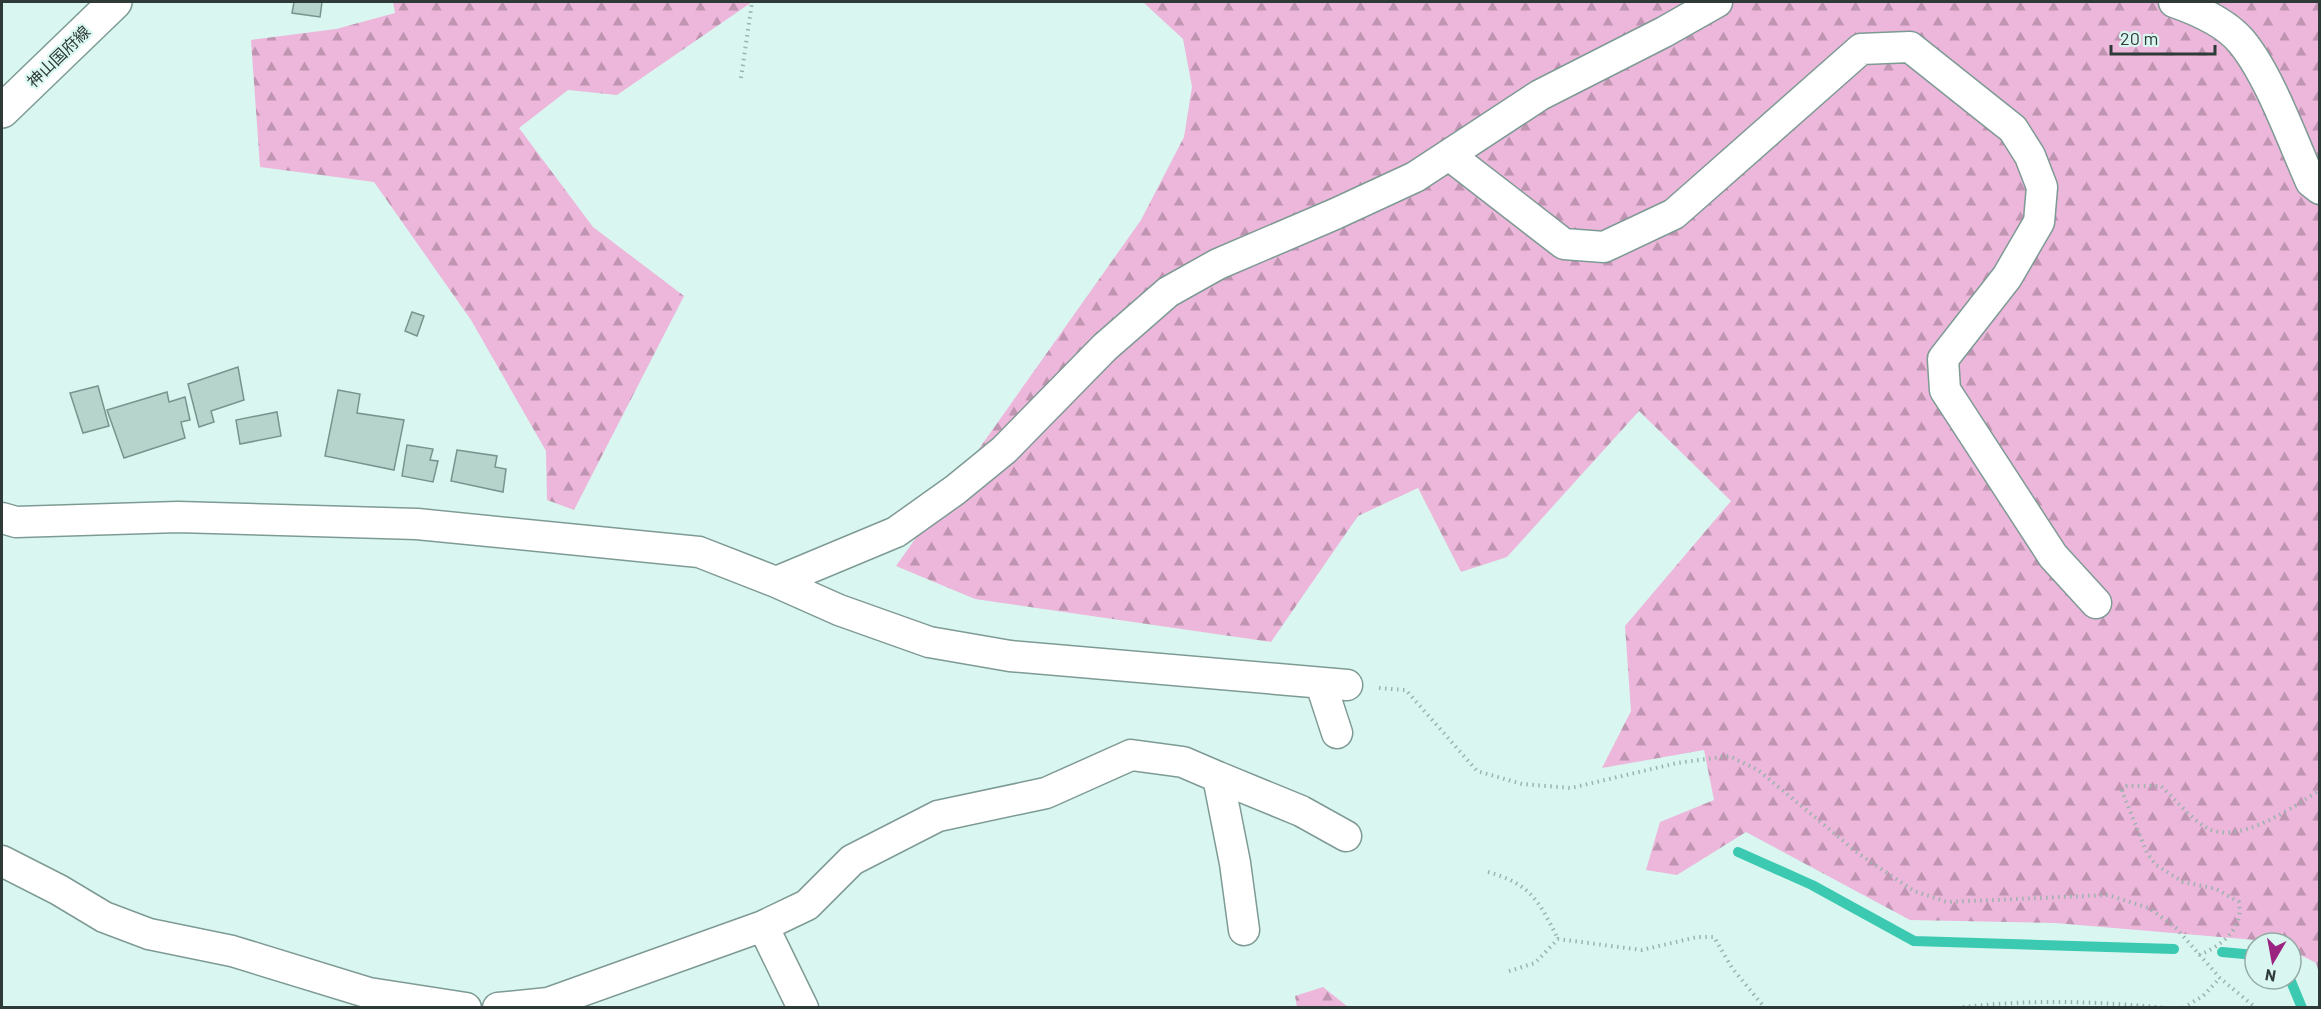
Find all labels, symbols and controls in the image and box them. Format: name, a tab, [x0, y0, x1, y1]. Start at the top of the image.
scale bar	[2111, 18, 2214, 56]
street label: 神山国府線	[23, 21, 93, 91]
text: 20 m	[2120, 27, 2158, 49]
north arrow	[2243, 931, 2303, 991]
text: N	[2263, 966, 2277, 987]

